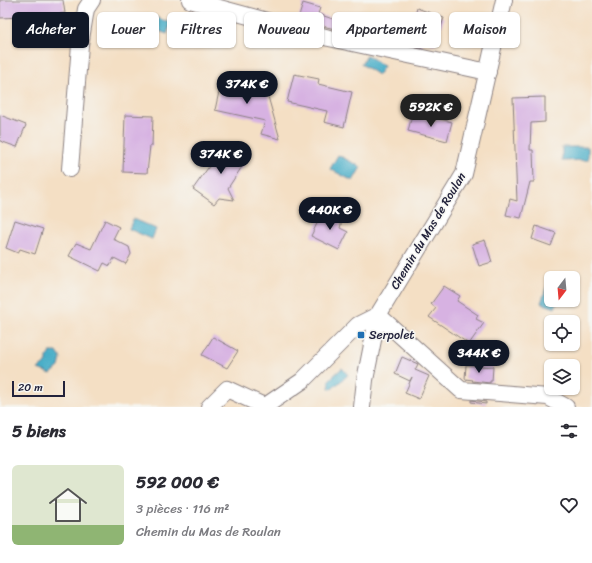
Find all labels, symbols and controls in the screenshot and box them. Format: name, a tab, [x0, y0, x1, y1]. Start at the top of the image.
chip: Acheter	[12, 12, 89, 48]
chip: Louer	[97, 12, 159, 48]
chip: Filtres	[167, 12, 236, 48]
chip: Nouveau	[244, 12, 324, 48]
chip: Appartement	[332, 12, 441, 48]
chip: Maison	[449, 12, 520, 48]
pin: 374K €	[214, 71, 280, 105]
text: 374K €	[226, 72, 268, 95]
pin: 592K €	[398, 94, 464, 128]
text: 592K €	[409, 95, 453, 118]
pin: 374K €	[188, 141, 254, 175]
text: 374K €	[200, 142, 242, 165]
street label: Chemin du Mas de Roulan	[384, 168, 472, 294]
pin: 440K €	[297, 197, 363, 231]
text: 440K €	[308, 198, 352, 221]
north arrow	[544, 271, 580, 307]
map controls	[544, 271, 580, 395]
button: locate	[544, 315, 580, 351]
place label: Serpolet	[369, 324, 415, 346]
marker: Serpolet	[356, 330, 366, 340]
pin: 344K €	[446, 340, 512, 374]
text: 344K €	[457, 341, 501, 364]
button: layers	[544, 359, 580, 395]
text: 20 m	[18, 378, 43, 397]
scale bar	[12, 379, 65, 398]
text: 5 biens	[12, 416, 66, 446]
icon: filters	[558, 420, 580, 442]
text: 592 000 €	[136, 467, 219, 497]
icon: home	[44, 481, 92, 529]
icon: heart	[558, 494, 580, 516]
text: 3 pièces · 116 m²	[136, 497, 229, 520]
text: Chemin du Mas de Roulan	[136, 520, 281, 543]

